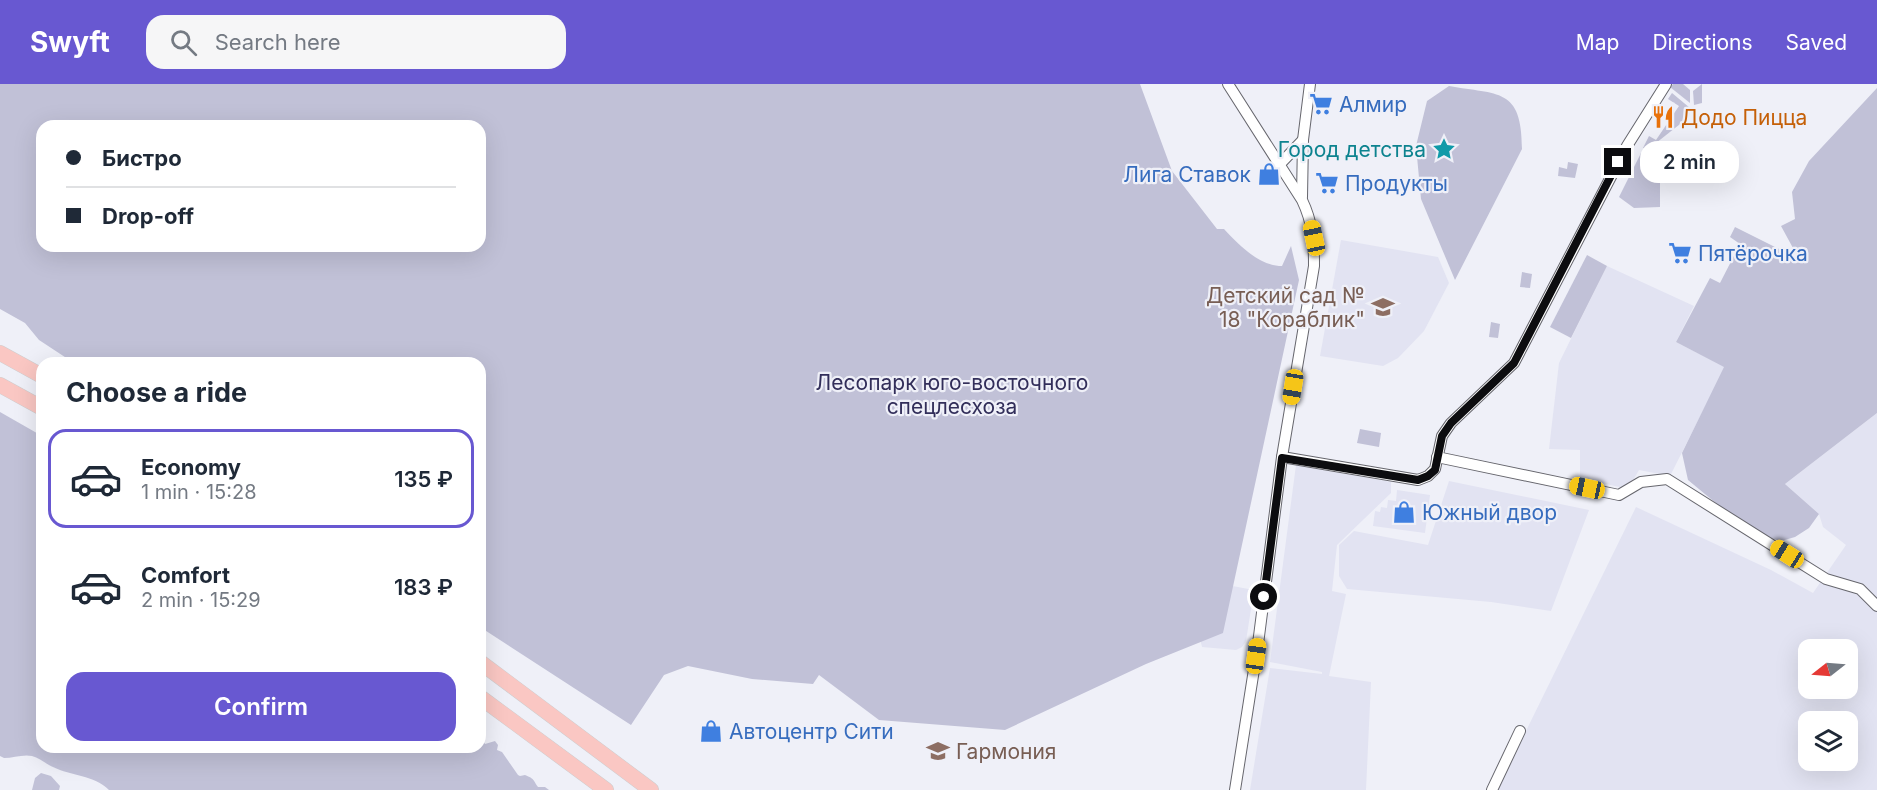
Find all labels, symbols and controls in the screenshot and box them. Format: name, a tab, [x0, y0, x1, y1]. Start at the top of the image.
search box	[146, 15, 566, 69]
text: Swyft	[30, 25, 110, 59]
icon: search	[167, 26, 200, 59]
text: Search here	[215, 29, 340, 55]
text: Map	[1576, 30, 1619, 55]
text: Directions	[1652, 30, 1753, 55]
text: Saved	[1786, 30, 1847, 55]
supermarket icon: Алмир	[1308, 91, 1334, 117]
place label: Алмир	[1339, 92, 1407, 117]
restaurant icon: Додо Пицца	[1650, 104, 1676, 130]
place label: Додо Пицца	[1681, 105, 1807, 130]
place icon: Город детства	[1431, 136, 1457, 162]
place label: Город детства	[1278, 137, 1426, 162]
callout: 2 min	[1639, 141, 1738, 183]
text: Бистро	[102, 145, 182, 171]
route end	[1604, 148, 1631, 175]
text: 2 min	[1663, 150, 1716, 174]
shop icon: Лига Ставок	[1256, 161, 1282, 187]
place label: Лига Ставок	[1123, 162, 1252, 187]
supermarket icon: Продукты	[1314, 170, 1340, 196]
place label: Продукты	[1345, 171, 1448, 196]
text: Drop-off	[102, 203, 194, 229]
car	[1301, 219, 1327, 257]
supermarket icon: Пятёрочка	[1667, 240, 1693, 266]
place label: Пятёрочка	[1698, 241, 1808, 266]
place label: Детский сад № 18 "Кораблик"	[1206, 283, 1365, 332]
school or university icon: Детский сад № 18 "Кораблик"	[1370, 294, 1396, 320]
car	[1281, 368, 1305, 406]
park label: Лесопарк юго-восточного спецлесхоза	[816, 370, 1088, 419]
text: Choose a ride	[66, 376, 247, 409]
icon: car	[69, 452, 123, 506]
text: Economy	[141, 454, 241, 480]
text: 135 ₽	[394, 466, 453, 492]
car	[1568, 475, 1606, 501]
text: 1 min · 15:28	[141, 480, 257, 504]
shop icon: Южный двор	[1391, 499, 1417, 525]
place label: Южный двор	[1422, 500, 1557, 525]
car	[1767, 537, 1807, 571]
icon: car	[69, 560, 123, 614]
text: Comfort	[141, 562, 230, 588]
text: 183 ₽	[394, 574, 453, 600]
route start	[1250, 583, 1277, 610]
text: 2 min · 15:29	[141, 588, 261, 612]
car	[1245, 637, 1267, 675]
north arrow	[1798, 639, 1858, 699]
map controls	[1798, 639, 1858, 771]
button: Confirm	[66, 672, 456, 741]
button: layers	[1798, 711, 1858, 771]
shop icon: Автоцентр Сити	[698, 718, 724, 744]
place label: Автоцентр Сити	[729, 719, 894, 744]
school or university icon: Гармония	[925, 738, 951, 764]
place label: Гармония	[956, 739, 1057, 764]

